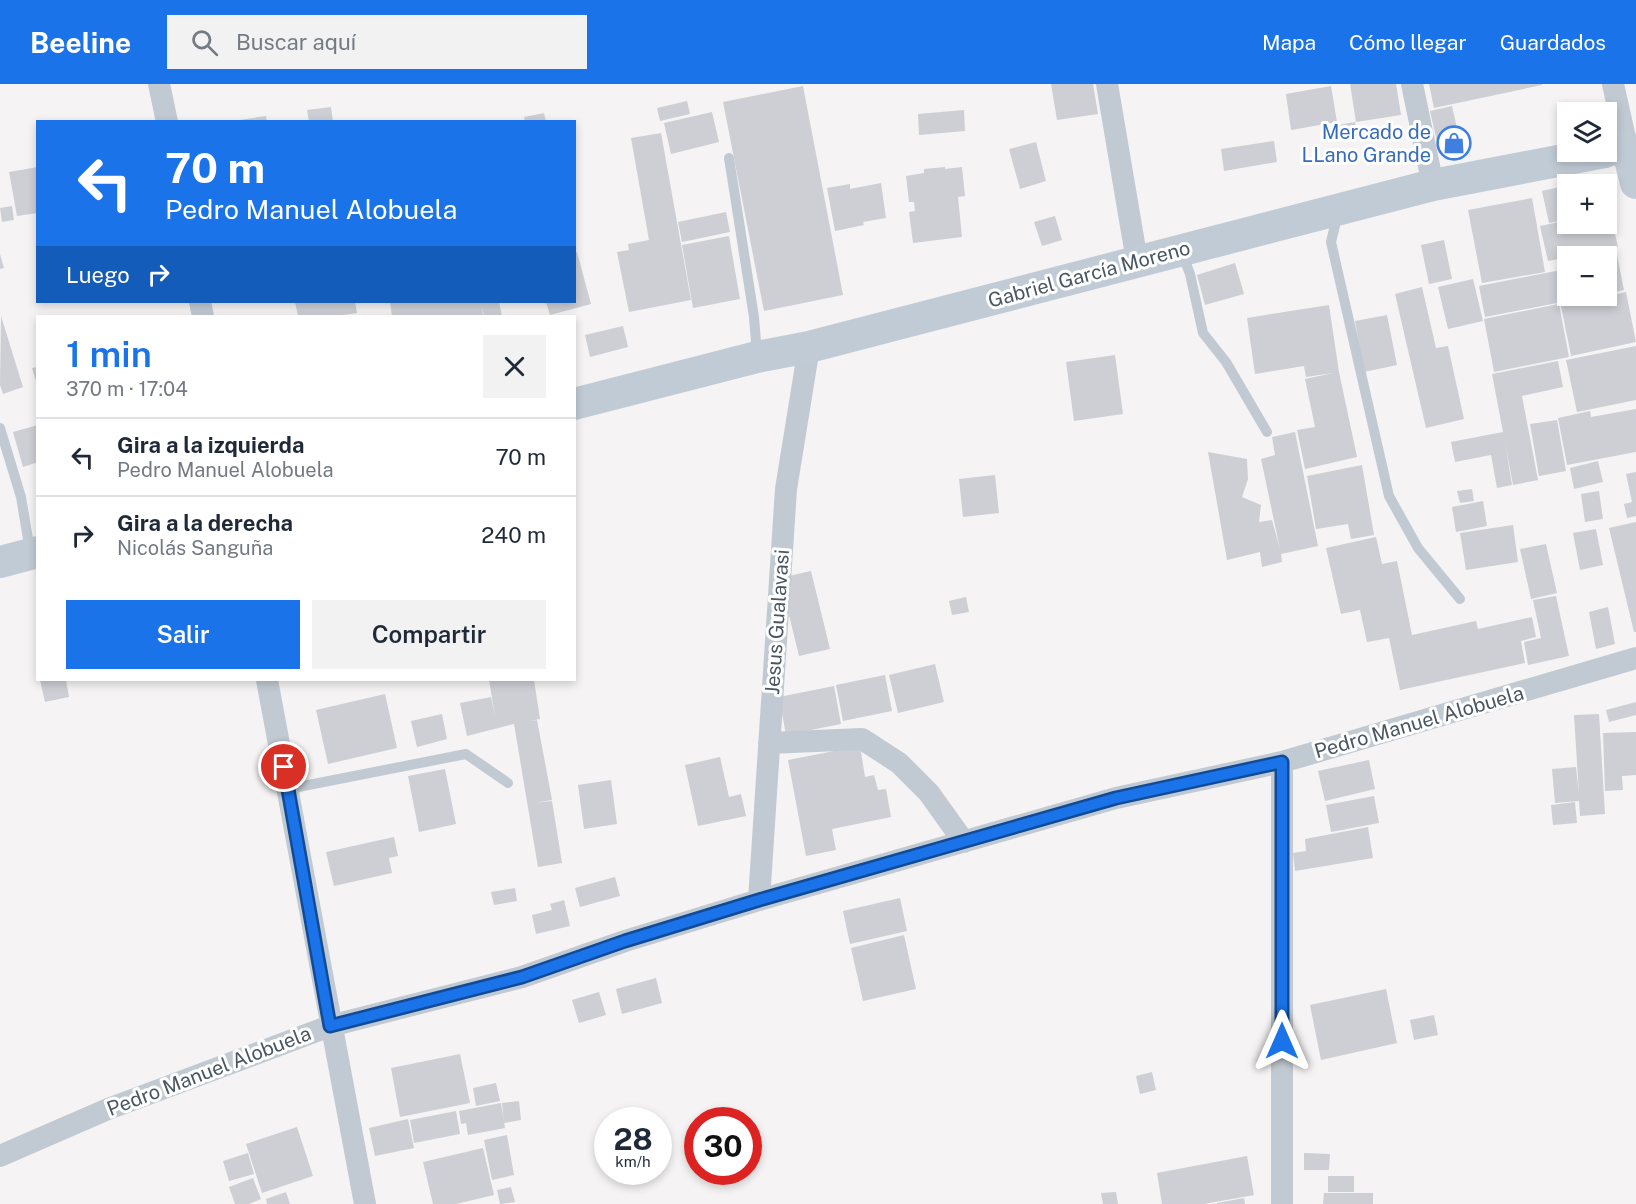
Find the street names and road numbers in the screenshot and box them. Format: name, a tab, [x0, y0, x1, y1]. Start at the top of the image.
street label: Gabriel García Moreno	[985, 235, 1193, 313]
street label: Jesus Gualavasi	[760, 549, 794, 695]
street label: Pedro Manuel Alobuela	[1312, 681, 1526, 763]
street label: Pedro Manuel Alobuela	[104, 1021, 314, 1121]

